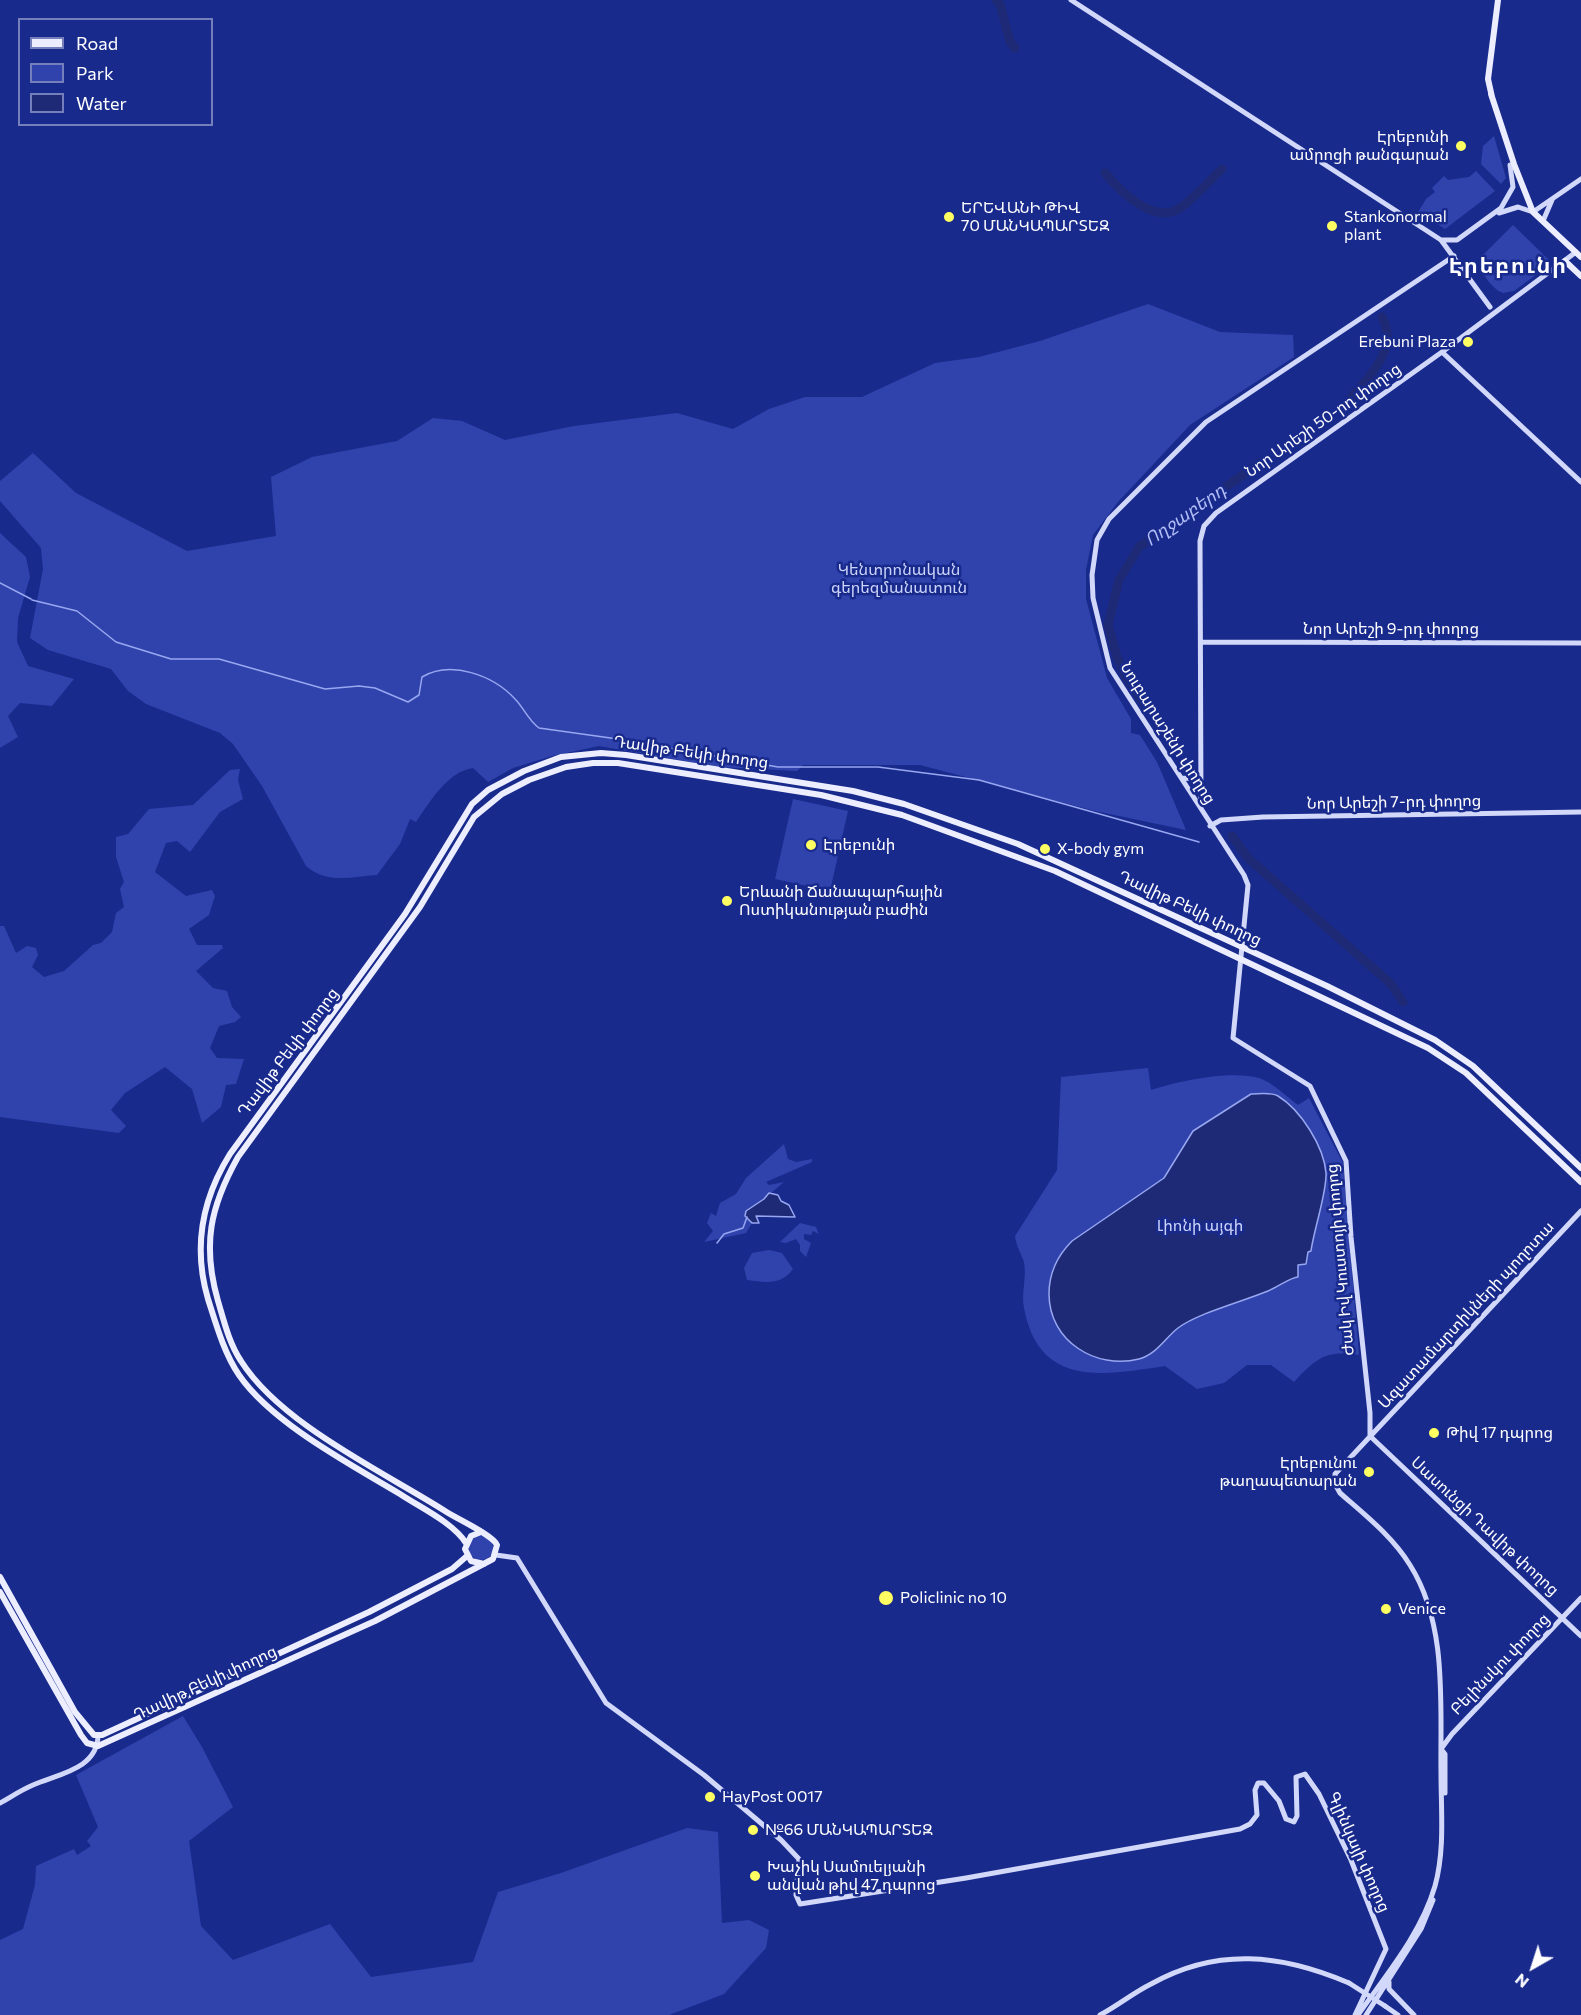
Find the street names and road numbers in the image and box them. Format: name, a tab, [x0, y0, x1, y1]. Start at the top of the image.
street label: Նոր Արեշի 50-րդ փողոց	[1241, 359, 1405, 481]
street label: Նոր Արեշի 9-րդ փողոց	[1303, 619, 1479, 639]
street label: Նուբարաշենի փողոց	[1116, 658, 1220, 808]
street label: Դավիթ Բեկի փողոց	[613, 732, 769, 772]
street label: Նոր Արեշի 7-րդ փողոց	[1306, 791, 1482, 813]
street label: Դավիթ Բեկի փողոց	[1115, 866, 1265, 950]
street label: Դավիթ Բեկի փողոց	[233, 984, 343, 1120]
street label: Ժակ Իվ Կուստոյի փողոց	[1322, 1163, 1358, 1357]
street label: Ազատամարտիկների պողոտա	[1374, 1217, 1558, 1413]
street label: Սասունցի Դավիթ փողոց	[1407, 1452, 1563, 1600]
street label: Բելինսկու փողոց	[1447, 1609, 1553, 1719]
street label: Դավիթ Բեկի փողոց	[130, 1641, 280, 1725]
street label: Գլինկայի փողոց	[1324, 1789, 1394, 1915]

